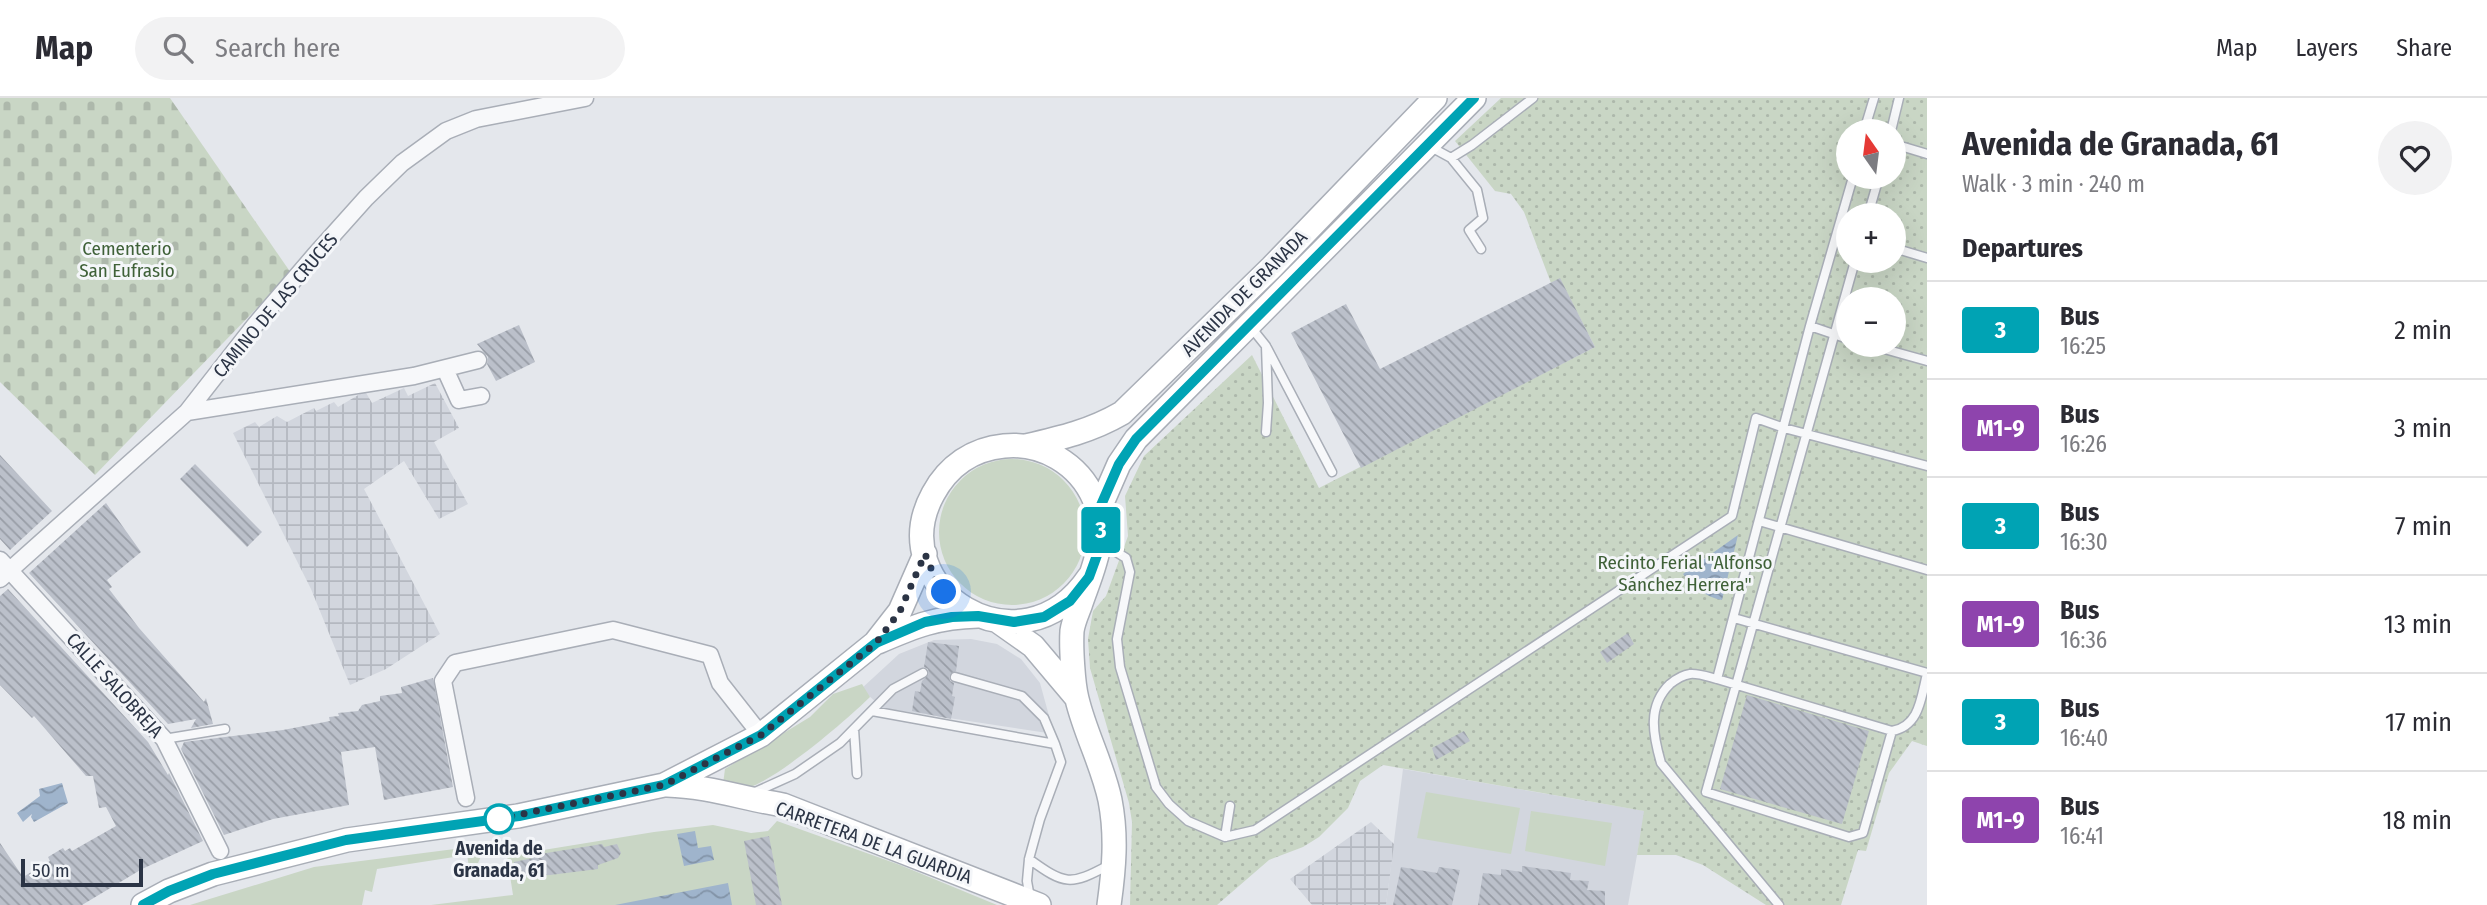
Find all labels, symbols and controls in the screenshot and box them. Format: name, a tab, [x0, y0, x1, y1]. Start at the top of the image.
search box	[135, 17, 625, 80]
text: Map	[35, 28, 93, 68]
icon: search	[159, 29, 197, 67]
text: Search here	[215, 33, 340, 64]
text: Map	[2216, 34, 2258, 62]
text: Layers	[2296, 34, 2358, 62]
text: Share	[2396, 34, 2452, 62]
north arrow	[1836, 119, 1906, 189]
map controls	[1836, 119, 1906, 357]
button: heart	[2378, 121, 2452, 195]
text: Avenida de Granada, 61	[1962, 124, 2280, 164]
text: Walk · 3 min · 240 m	[1962, 170, 2145, 198]
button: +	[1836, 203, 1906, 273]
street label: AVENIDA DE GRANADA	[1177, 226, 1312, 361]
street label: CAMINO DE LAS CRUCES	[208, 228, 343, 382]
text: Departures	[1962, 233, 2083, 264]
park label: Cementerio San Eufrasio	[79, 237, 175, 282]
button: −	[1836, 287, 1906, 357]
text: Bus	[2060, 301, 2099, 332]
text: 2 min	[2394, 315, 2452, 346]
text: 3	[1995, 316, 2006, 344]
text: 16:25	[2060, 332, 2106, 360]
text: Bus	[2060, 399, 2099, 430]
text: 3 min	[2394, 413, 2452, 444]
text: M1-9	[1976, 414, 2025, 442]
text: 16:26	[2060, 430, 2107, 458]
text: Bus	[2060, 497, 2099, 528]
line badge: 3	[1078, 507, 1124, 553]
text: 7 min	[2395, 511, 2452, 542]
text: 3	[1995, 512, 2006, 540]
text: 3	[1095, 516, 1107, 544]
text: 16:30	[2060, 528, 2108, 556]
park label: Recinto Ferial "Alfonso Sánchez Herrera"	[1597, 551, 1773, 596]
your location	[926, 574, 961, 609]
text: Bus	[2060, 595, 2099, 626]
text: 13 min	[2384, 609, 2452, 640]
text: M1-9	[1976, 610, 2025, 638]
text: 16:36	[2060, 626, 2107, 654]
street label: CALLE SALOBREJA	[61, 628, 168, 743]
text: Bus	[2060, 693, 2099, 724]
text: 17 min	[2385, 707, 2452, 738]
text: 3	[1995, 708, 2006, 736]
text: 16:40	[2060, 724, 2108, 752]
text: Bus	[2060, 791, 2099, 822]
street label: CARRETERA DE LA GUARDIA	[772, 796, 975, 889]
marker: Avenida de Granada, 61	[484, 804, 514, 834]
text: 18 min	[2383, 805, 2452, 836]
text: M1-9	[1976, 806, 2025, 834]
text: 16:41	[2060, 822, 2104, 850]
place label: Avenida de Granada, 61	[453, 837, 545, 882]
scale bar	[21, 856, 144, 888]
text: 50 m	[32, 859, 70, 882]

